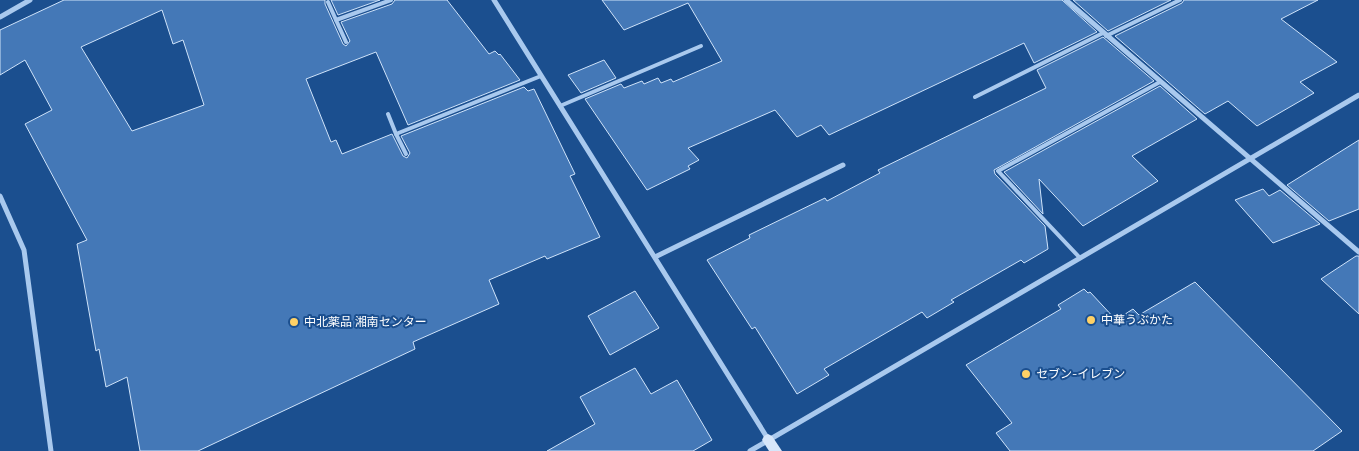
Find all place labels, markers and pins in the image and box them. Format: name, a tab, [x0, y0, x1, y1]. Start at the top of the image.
place label: 中華うぶかた	[1101, 310, 1173, 329]
place label: 中北薬品 湘南センター	[304, 312, 427, 331]
marker: 中華うぶかた	[1085, 314, 1097, 326]
marker: 中北薬品 湘南センター	[288, 316, 300, 328]
place label: セブン-イレブン	[1036, 364, 1125, 383]
marker: セブン-イレブン	[1020, 368, 1032, 380]

